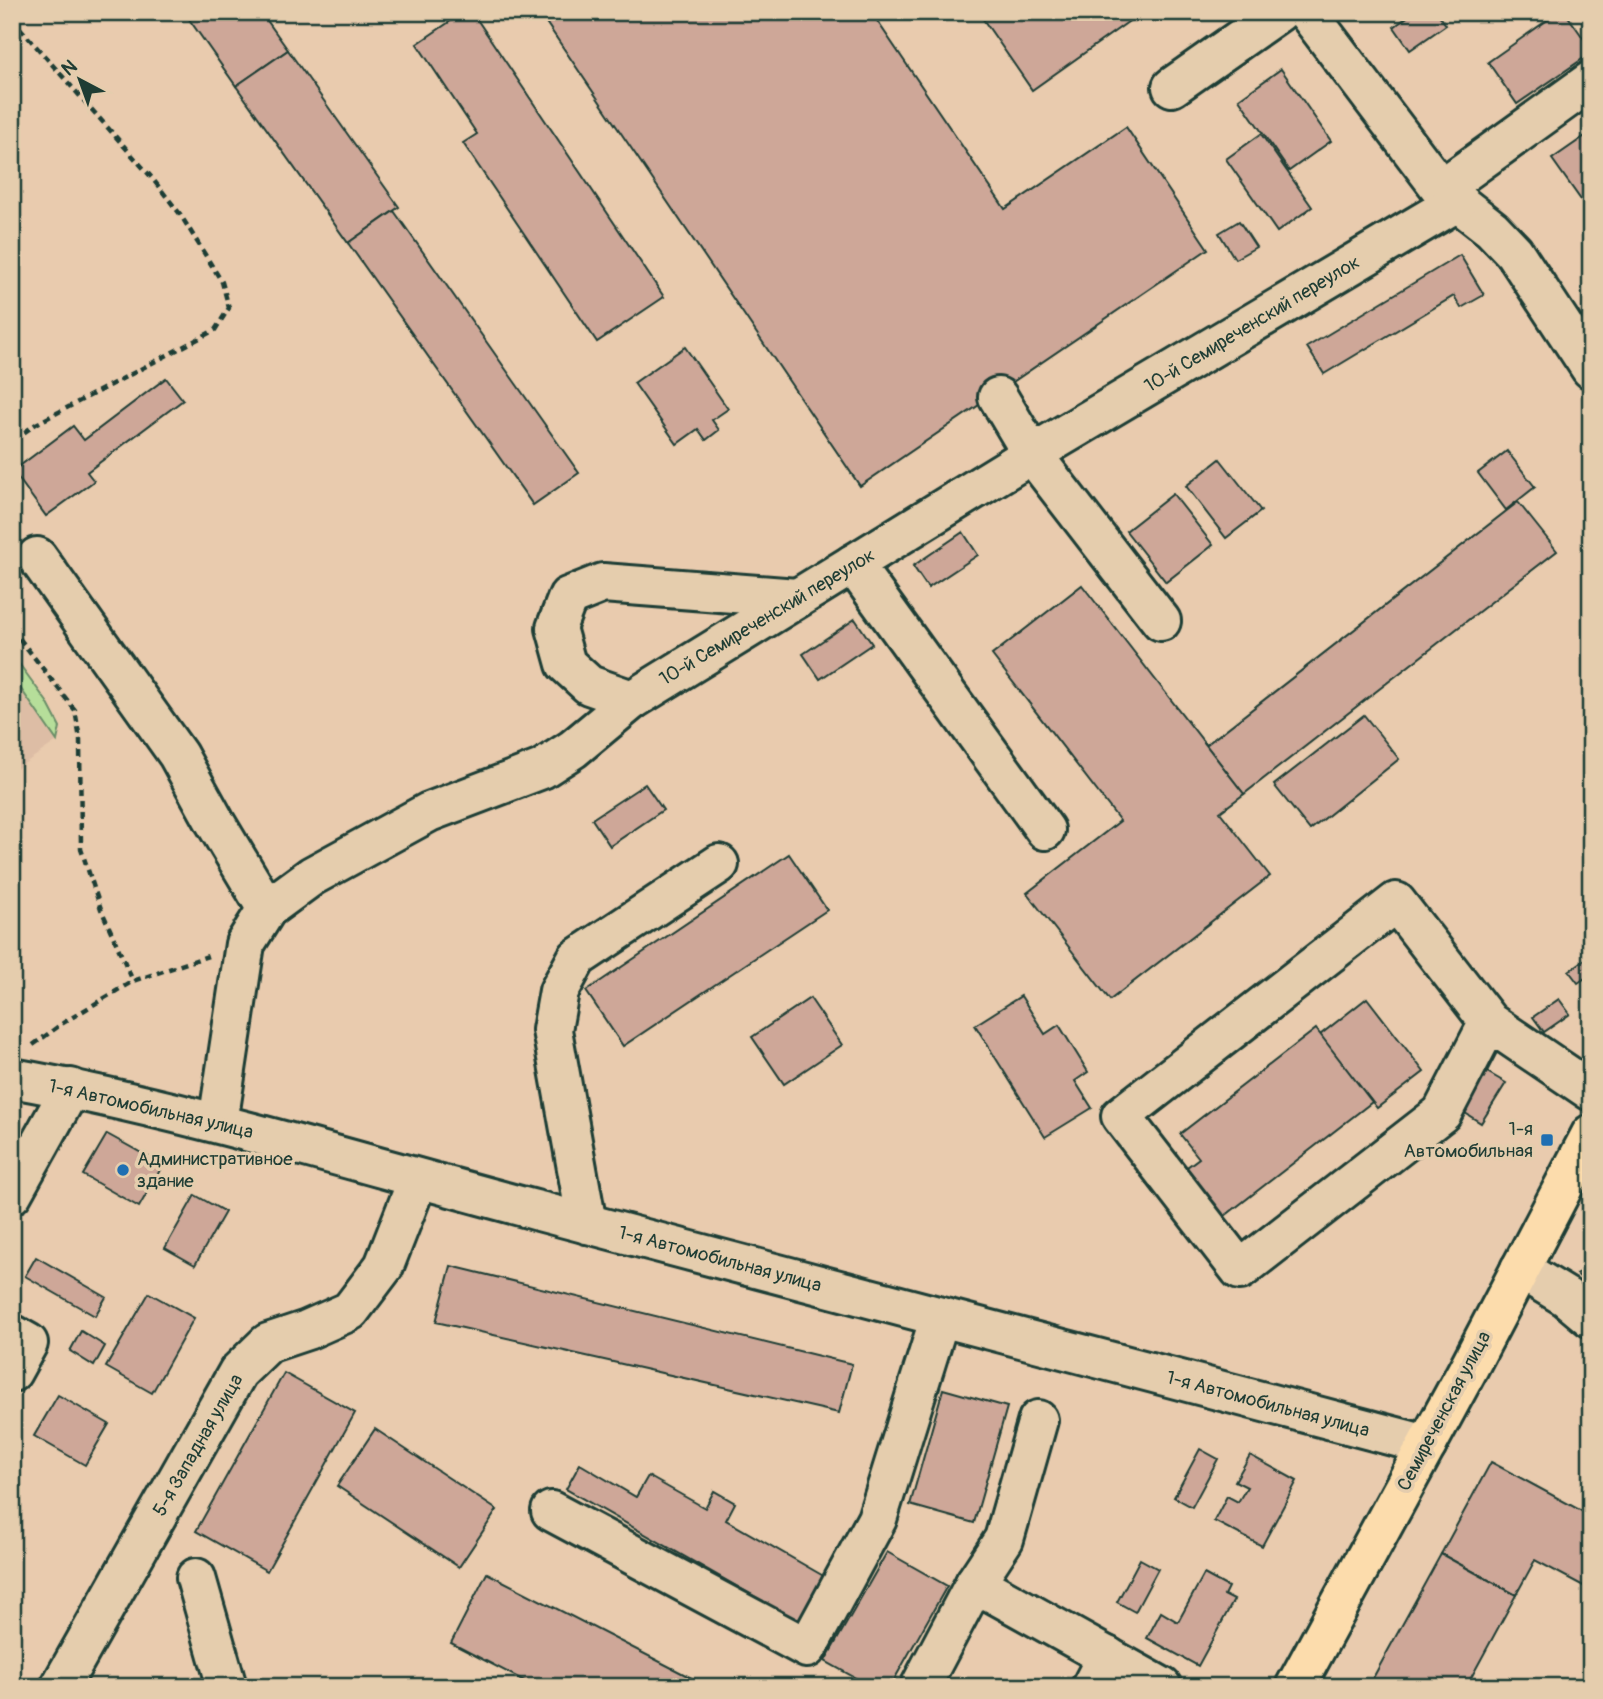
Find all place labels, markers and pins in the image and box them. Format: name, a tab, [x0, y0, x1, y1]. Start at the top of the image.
place label: 1-я Автомобильная	[1404, 1117, 1533, 1163]
marker: 1-я Автомобильная	[1539, 1132, 1555, 1148]
place label: Административное здание	[137, 1147, 293, 1193]
marker: Административное здание	[115, 1162, 131, 1178]

